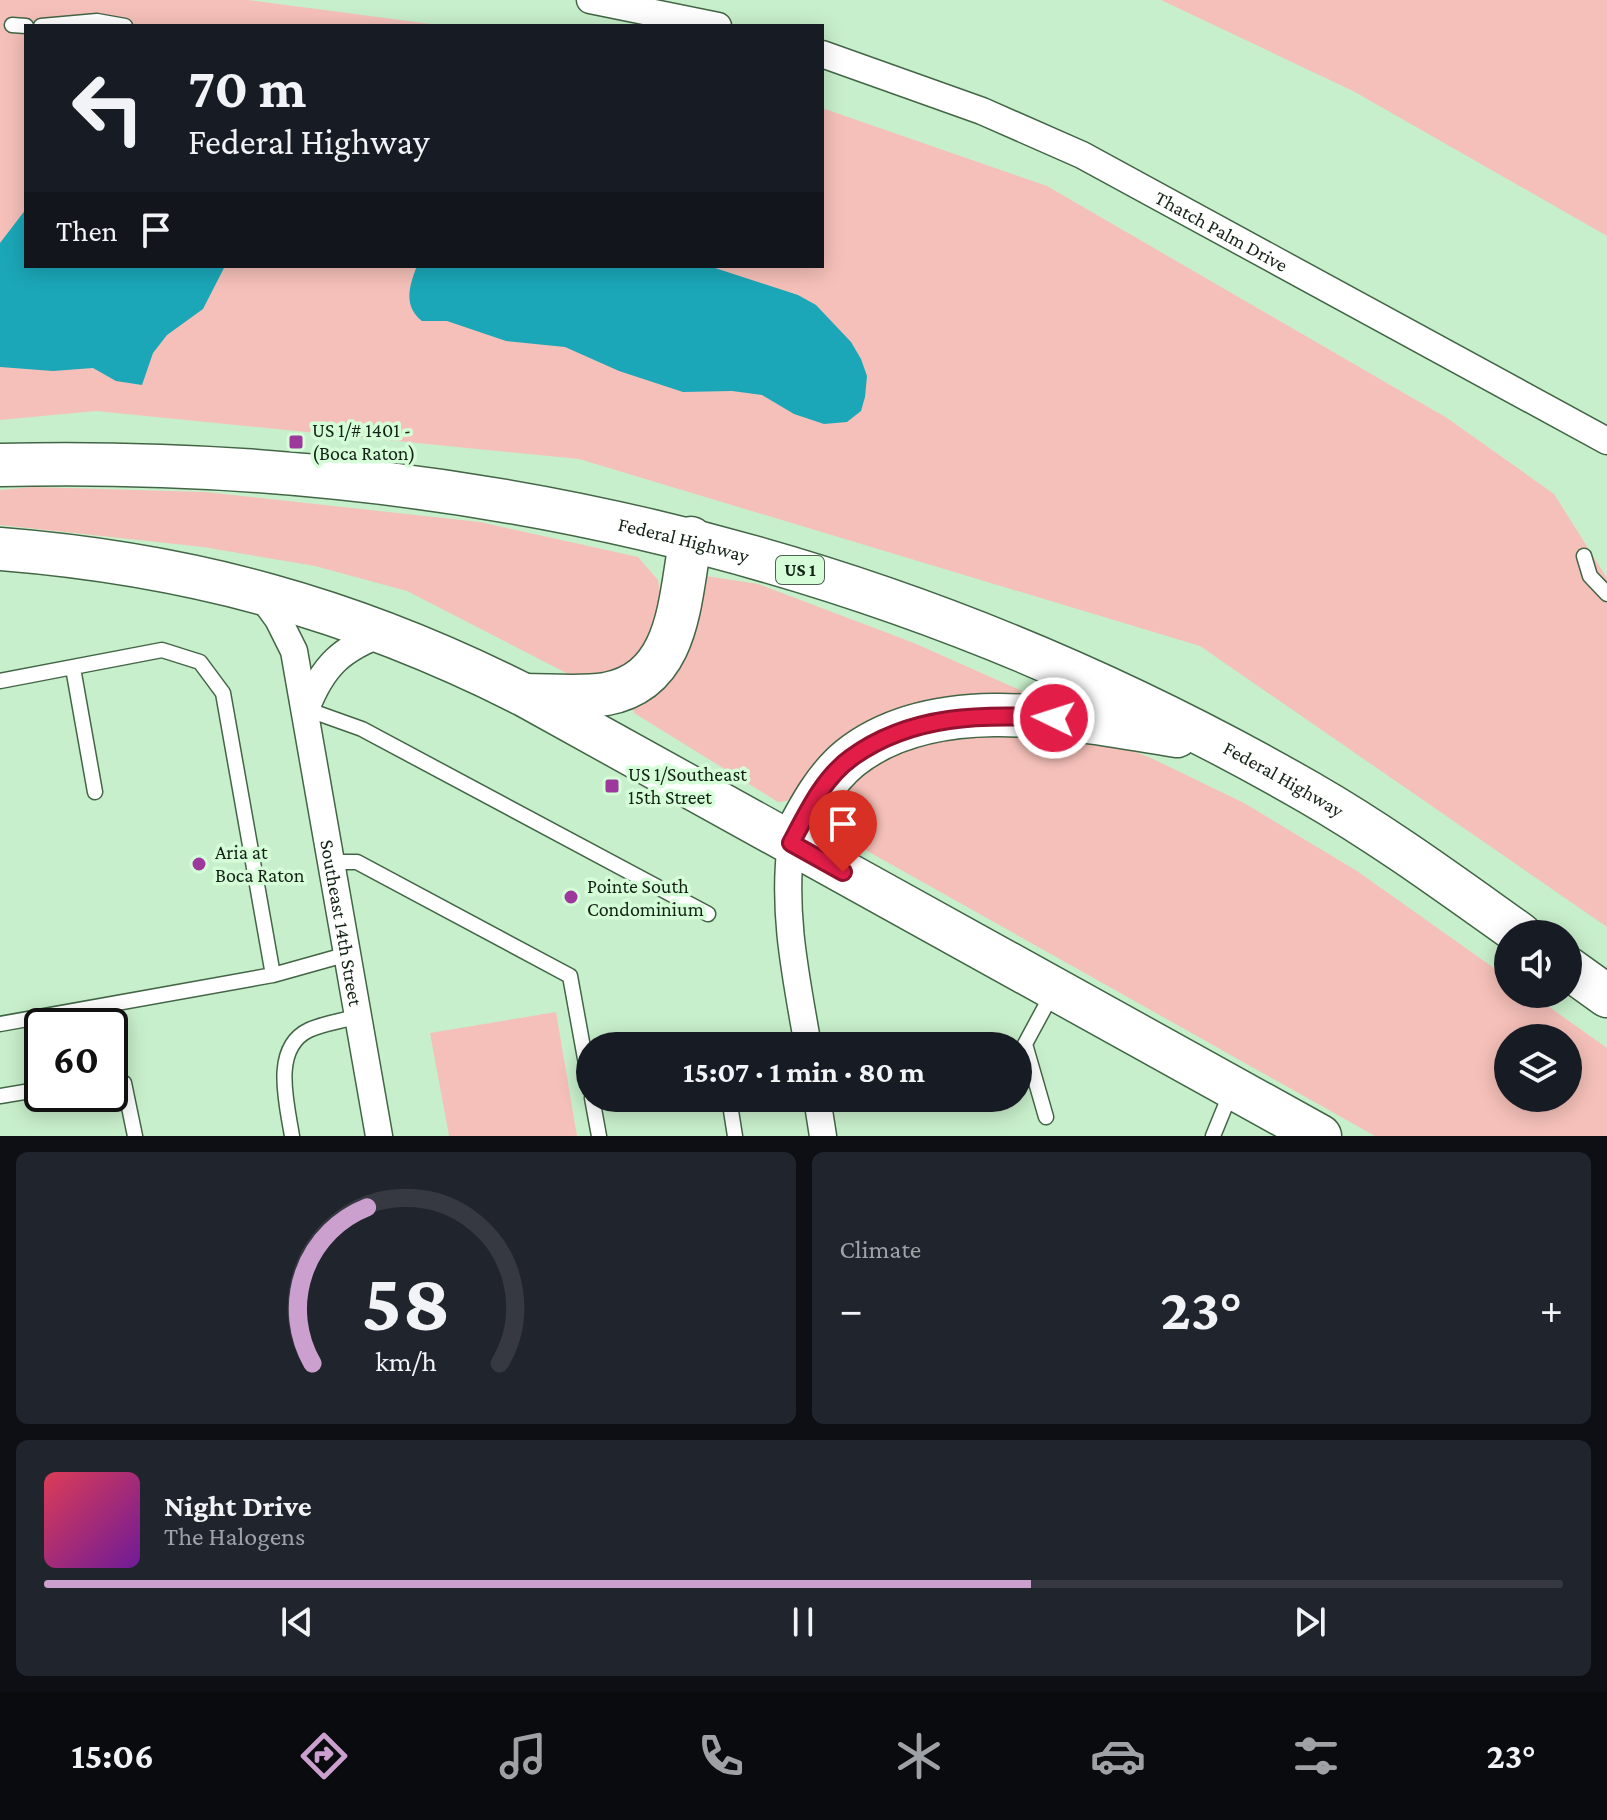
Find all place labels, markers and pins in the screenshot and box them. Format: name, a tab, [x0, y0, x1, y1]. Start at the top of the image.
place label: US 1/# 1401 - (Boca Raton)	[312, 419, 416, 465]
marker: US 1/# 1401 - (Boca Raton)	[287, 433, 305, 451]
place label: US 1/Southeast 15th Street	[628, 763, 747, 808]
marker: US 1/Southeast 15th Street	[603, 777, 621, 795]
pin	[809, 790, 877, 872]
place label: Aria at Boca Raton	[215, 841, 305, 886]
marker: Aria at Boca Raton	[190, 855, 208, 873]
place label: Pointe South Condominium	[587, 875, 704, 920]
marker: Pointe South Condominium	[562, 888, 580, 906]

